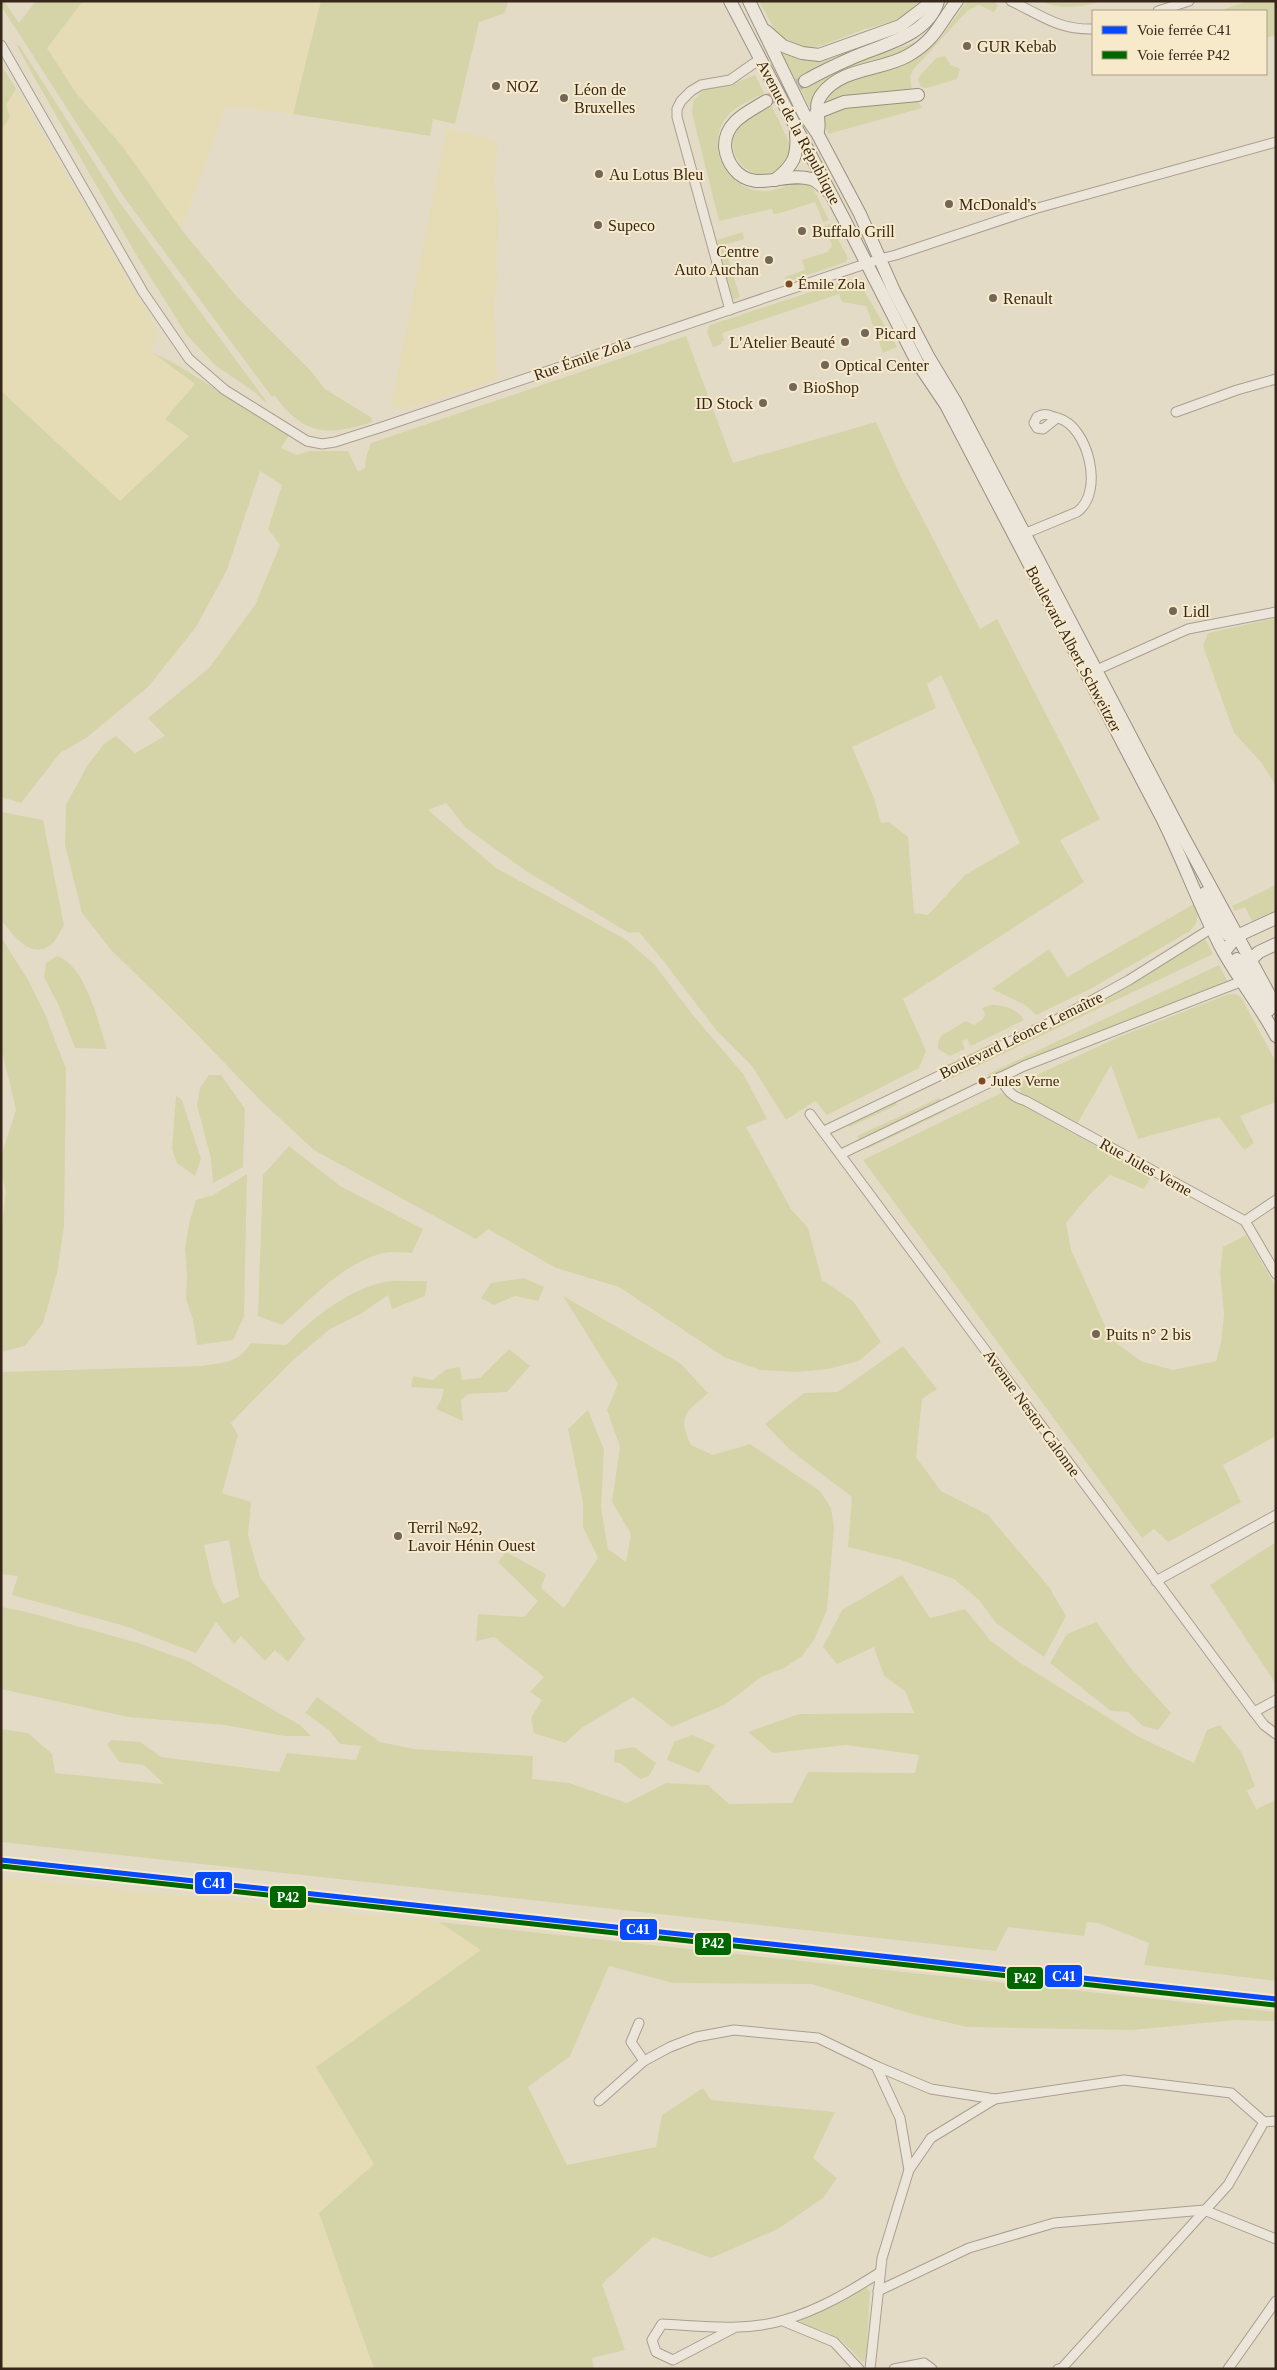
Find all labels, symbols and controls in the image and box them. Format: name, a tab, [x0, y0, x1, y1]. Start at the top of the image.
legend	[1092, 10, 1267, 75]
text: Voie ferrée C41	[1137, 22, 1232, 38]
place label: GUR Kebab	[977, 38, 1057, 55]
marker: GUR Kebab	[961, 40, 973, 52]
text: Voie ferrée P42	[1137, 47, 1230, 63]
street label: Avenue de la République	[753, 57, 844, 208]
place label: NOZ	[506, 78, 539, 95]
marker: NOZ	[490, 80, 502, 92]
place label: Léon de Bruxelles	[574, 81, 635, 116]
marker: Léon de Bruxelles	[558, 92, 570, 104]
place label: Au Lotus Bleu	[609, 166, 703, 183]
marker: Au Lotus Bleu	[593, 168, 605, 180]
place label: McDonald's	[959, 196, 1037, 213]
marker: McDonald's	[943, 198, 955, 210]
place label: Supeco	[608, 217, 655, 235]
marker: Supeco	[592, 219, 604, 231]
place label: Buffalo Grill	[812, 223, 895, 240]
marker: Buffalo Grill	[796, 225, 808, 237]
place label: Centre Auto Auchan	[674, 243, 759, 278]
marker: Centre Auto Auchan	[763, 254, 775, 266]
place label: Émile Zola	[798, 276, 865, 292]
marker: Émile Zola	[784, 279, 794, 289]
place label: Renault	[1003, 290, 1053, 307]
marker: Renault	[987, 292, 999, 304]
place label: Picard	[875, 325, 916, 342]
marker: Picard	[859, 327, 871, 339]
street label: Rue Émile Zola	[531, 334, 633, 384]
place label: L'Atelier Beauté	[730, 334, 835, 351]
marker: L'Atelier Beauté	[839, 336, 851, 348]
place label: Optical Center	[835, 357, 929, 375]
marker: Optical Center	[819, 359, 831, 371]
place label: BioShop	[803, 379, 859, 397]
marker: BioShop	[787, 381, 799, 393]
place label: ID Stock	[696, 395, 753, 412]
marker: ID Stock	[757, 397, 769, 409]
street label: Boulevard Albert Schweitzer	[1023, 563, 1125, 736]
place label: Lidl	[1183, 603, 1210, 620]
marker: Lidl	[1167, 605, 1179, 617]
street label: Boulevard Léonce Lemaître	[937, 988, 1105, 1082]
place label: Jules Verne	[991, 1073, 1060, 1089]
marker: Jules Verne	[977, 1076, 987, 1086]
street label: Rue Jules Verne	[1097, 1135, 1195, 1199]
place label: Puits n° 2 bis	[1106, 1326, 1191, 1343]
marker: Puits n° 2 bis	[1090, 1328, 1102, 1340]
street label: Avenue Nestor Calonne	[980, 1346, 1084, 1480]
place label: Terril №92, Lavoir Hénin Ouest	[408, 1519, 536, 1554]
marker: Terril №92, Lavoir Hénin Ouest	[392, 1530, 404, 1542]
line badge: C41	[194, 1871, 233, 1895]
text: C41	[202, 1876, 226, 1891]
line badge: P42	[269, 1885, 307, 1909]
text: P42	[277, 1890, 299, 1905]
line badge: C41	[619, 1918, 658, 1941]
text: C41	[626, 1922, 650, 1937]
line badge: P42	[694, 1932, 732, 1956]
text: P42	[702, 1936, 724, 1951]
line badge: C41	[1044, 1964, 1083, 1988]
line badge: P42	[1006, 1966, 1044, 1990]
text: C41	[1052, 1969, 1076, 1984]
text: P42	[1014, 1971, 1036, 1986]

